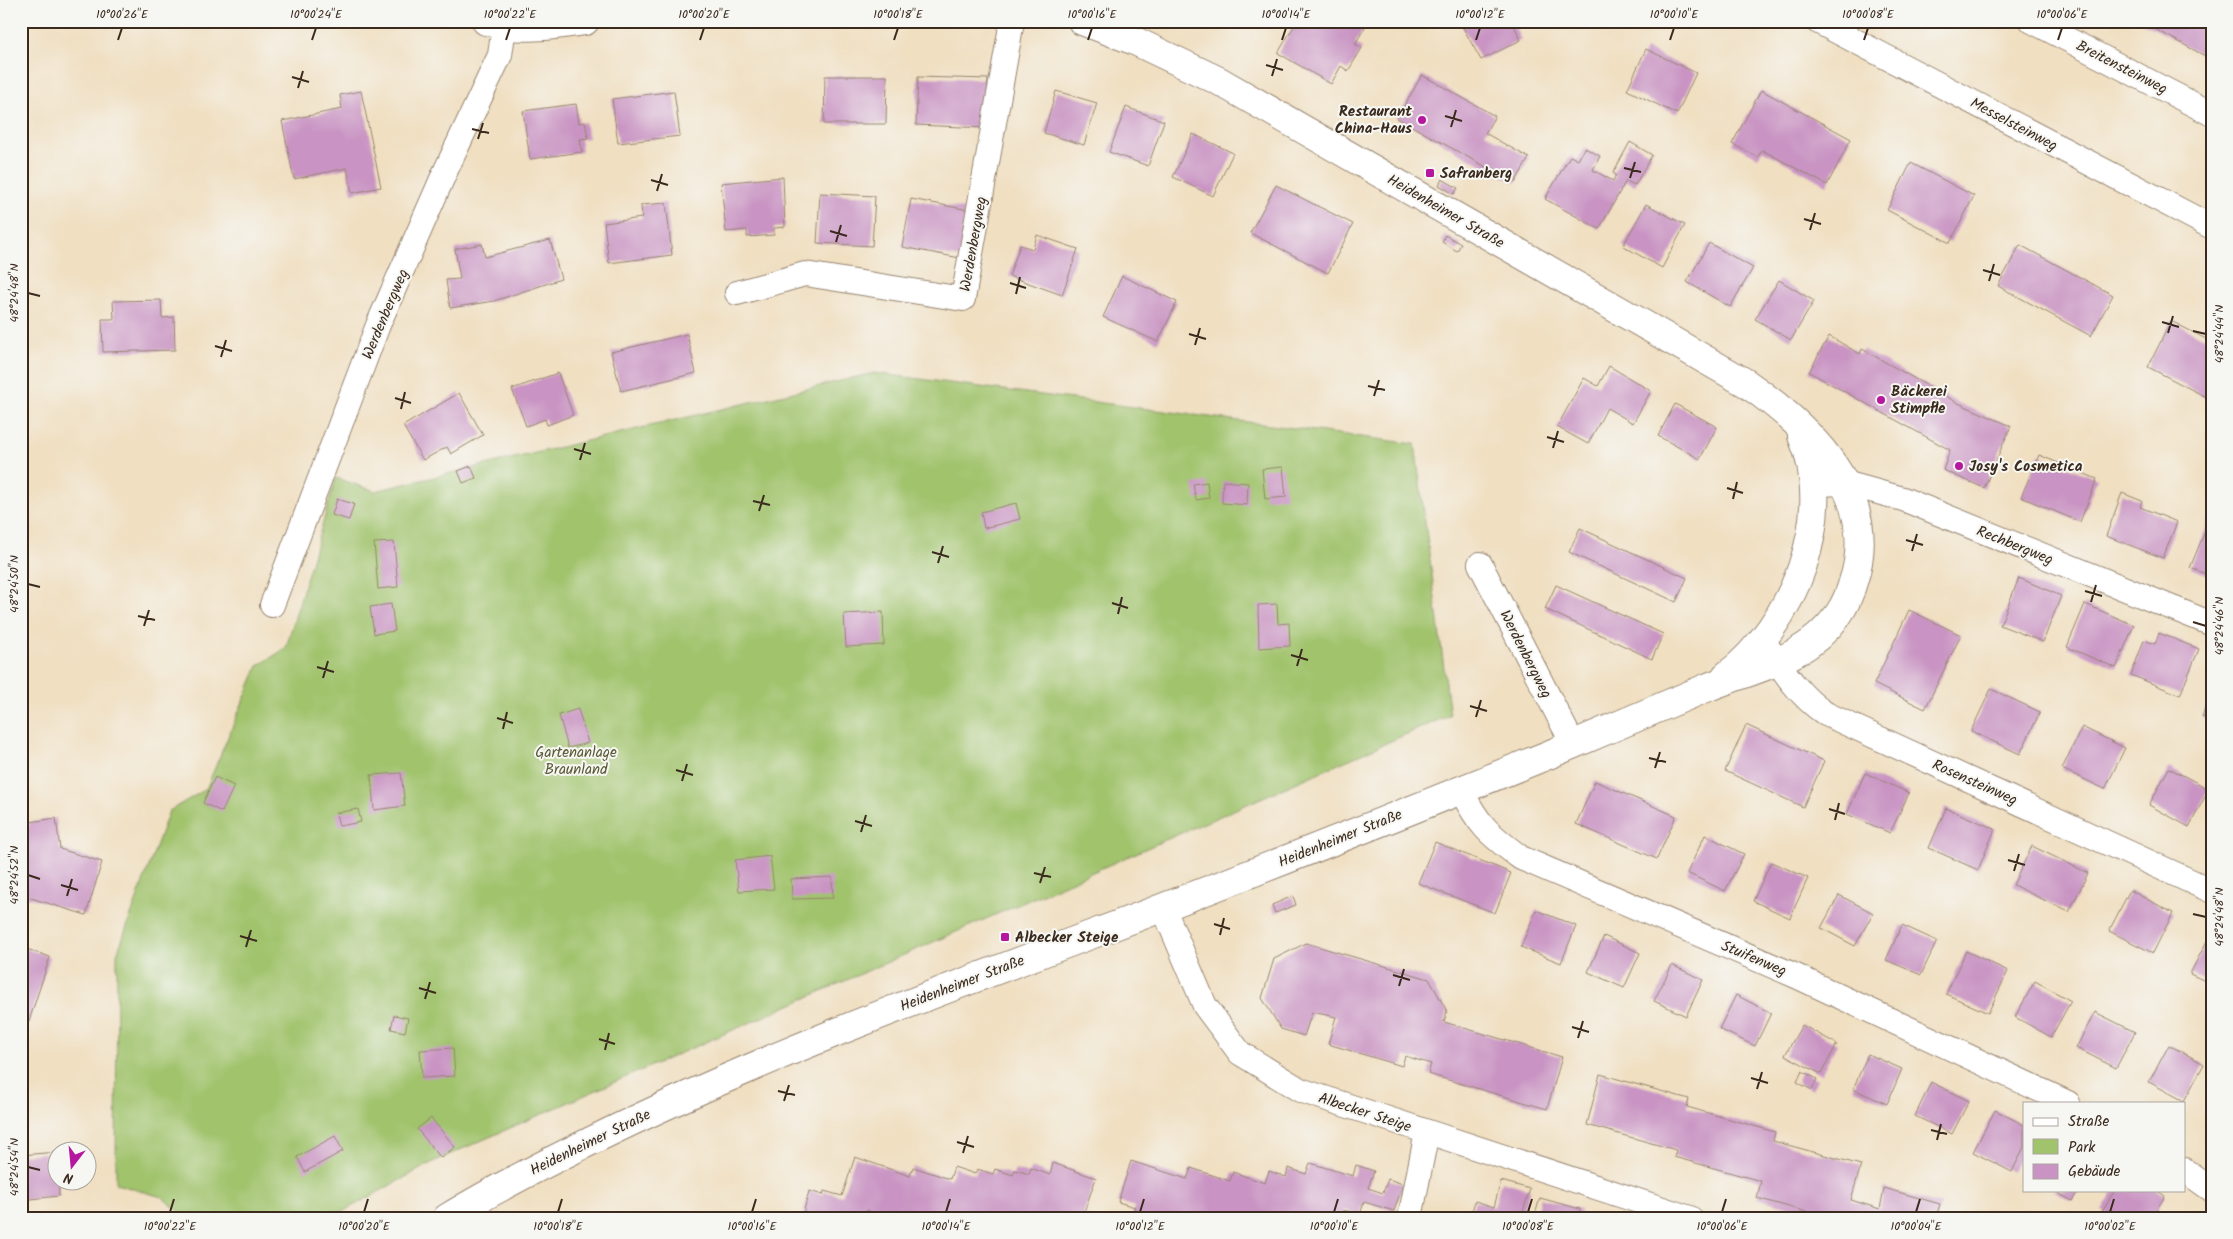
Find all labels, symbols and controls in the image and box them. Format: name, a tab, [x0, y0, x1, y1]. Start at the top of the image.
text: 10°00'26"E	[96, 5, 149, 24]
text: 10°00'24"E	[290, 5, 343, 24]
text: 10°00'22"E	[484, 5, 537, 24]
text: 10°00'20"E	[678, 5, 731, 24]
text: 10°00'18"E	[873, 5, 924, 24]
text: 10°00'16"E	[1067, 5, 1117, 24]
text: 10°00'14"E	[1262, 5, 1311, 24]
text: 10°00'12"E	[1455, 5, 1506, 24]
text: 10°00'10"E	[1650, 5, 1699, 24]
text: 10°00'08"E	[1842, 5, 1895, 24]
text: 10°00'06"E	[2036, 5, 2089, 24]
street label: Breitensteinweg	[2072, 35, 2171, 101]
street label: Messelsteinweg	[1965, 92, 2062, 158]
place label: Restaurant China-Haus	[1335, 100, 1412, 141]
marker: Restaurant China-Haus	[1416, 114, 1428, 126]
place label: Safranberg	[1440, 162, 1512, 186]
marker: Safranberg	[1424, 167, 1436, 179]
street label: Heidenheimer Straße	[1382, 168, 1509, 255]
street label: Werdenbergweg	[954, 195, 994, 294]
text: 48°24'48"N	[5, 263, 24, 323]
street label: Werdenbergweg	[356, 265, 416, 363]
text: 48°24'44"N	[2210, 305, 2229, 363]
place label: Bäckerei Stimpfle	[1891, 380, 1948, 421]
marker: Bäckerei Stimpfle	[1875, 394, 1887, 406]
place label: Josy's Cosmetica	[1969, 455, 2083, 479]
marker: Josy's Cosmetica	[1953, 460, 1965, 472]
street label: Rechbergweg	[1973, 520, 2057, 572]
text: 48°24'50"N	[5, 555, 24, 613]
text: 48°24'46"N	[2210, 597, 2229, 655]
street label: Werdenbergweg	[1493, 606, 1558, 703]
park label: Gartenanlage Braunland	[535, 741, 617, 782]
street label: Rosensteinweg	[1928, 753, 2021, 812]
street label: Heidenheimer Straße	[1275, 803, 1406, 875]
text: 48°24'52"N	[5, 846, 24, 904]
text: 48°24'48"N	[2210, 887, 2229, 947]
place label: Albecker Steige	[1015, 926, 1119, 950]
marker: Albecker Steige	[999, 931, 1011, 943]
street label: Stuifenweg	[1717, 934, 1790, 983]
street label: Heidenheimer Straße	[896, 949, 1028, 1019]
street label: Albecker Steige	[1315, 1087, 1415, 1139]
legend	[2023, 1102, 2186, 1192]
street label: Heidenheimer Straße	[526, 1103, 655, 1183]
text: Straße	[2068, 1110, 2110, 1134]
text: Park	[2068, 1136, 2096, 1160]
text: 48°24'54"N	[5, 1138, 24, 1196]
north arrow	[48, 1142, 98, 1192]
text: Gebäude	[2068, 1160, 2121, 1184]
text: N	[61, 1166, 76, 1189]
text: 10°00'22"E	[144, 1217, 197, 1236]
text: 10°00'20"E	[338, 1217, 391, 1236]
text: 10°00'18"E	[533, 1217, 584, 1236]
text: 10°00'16"E	[727, 1217, 777, 1236]
text: 10°00'14"E	[922, 1217, 971, 1236]
text: 10°00'12"E	[1115, 1217, 1166, 1236]
text: 10°00'10"E	[1310, 1217, 1359, 1236]
text: 10°00'08"E	[1502, 1217, 1555, 1236]
text: 10°00'06"E	[1696, 1217, 1749, 1236]
text: 10°00'04"E	[1890, 1217, 1943, 1236]
text: 10°00'02"E	[2084, 1217, 2137, 1236]

